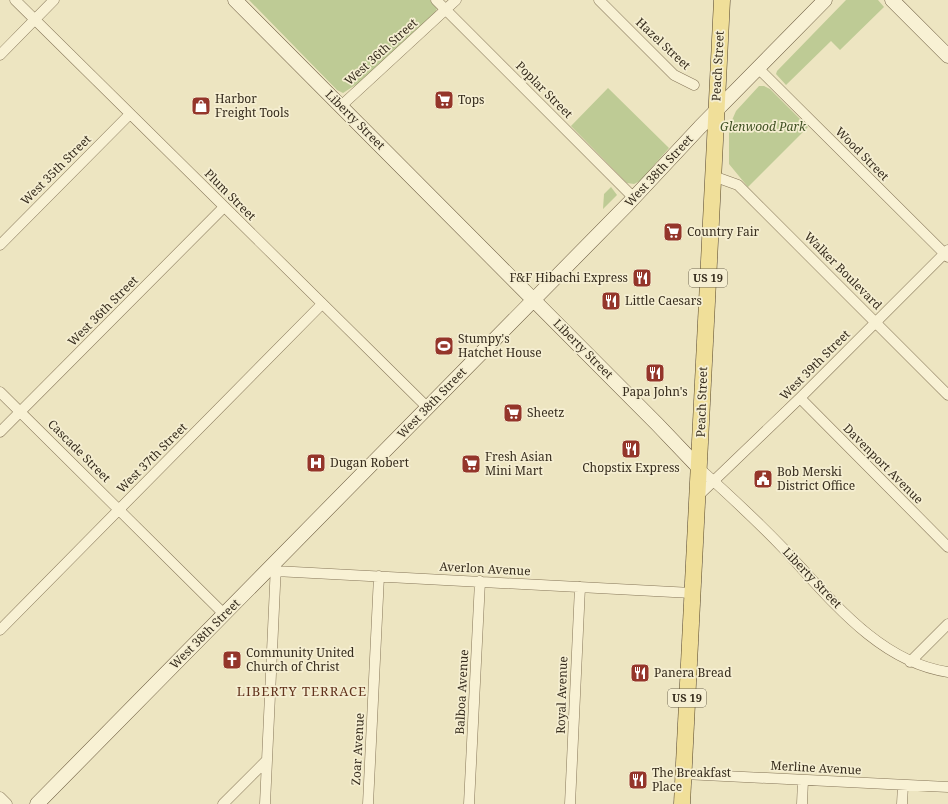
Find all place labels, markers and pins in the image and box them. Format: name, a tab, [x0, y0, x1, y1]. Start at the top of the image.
supermarket icon: Tops	[433, 89, 455, 111]
place label: Harbor Freight Tools	[215, 90, 289, 121]
place label: Tops	[458, 91, 484, 108]
shop icon: Harbor Freight Tools	[190, 95, 212, 117]
supermarket icon: Country Fair	[662, 221, 684, 243]
place label: Country Fair	[687, 223, 760, 240]
restaurant icon: F&F Hibachi Express	[631, 267, 653, 289]
place label: F&F Hibachi Express	[509, 269, 628, 286]
restaurant icon: Little Caesars	[600, 290, 622, 312]
place label: Little Caesars	[625, 292, 702, 309]
place label: Stumpy's Hatchet House	[458, 330, 542, 361]
sports icon: Stumpy's Hatchet House	[433, 335, 455, 357]
restaurant icon: Papa John's	[644, 362, 666, 384]
place label: Papa John's	[622, 383, 688, 400]
supermarket icon: Sheetz	[502, 402, 524, 424]
place label: Sheetz	[527, 404, 564, 421]
restaurant icon: Chopstix Express	[620, 438, 642, 460]
place label: Fresh Asian Mini Mart	[485, 448, 553, 479]
hospital icon: Dugan Robert	[305, 452, 327, 474]
supermarket icon: Fresh Asian Mini Mart	[460, 453, 482, 475]
place label: Dugan Robert	[330, 454, 409, 471]
place label: Chopstix Express	[582, 459, 680, 476]
place label: Bob Merski District Office	[777, 463, 855, 494]
public building icon: Bob Merski District Office	[752, 468, 774, 490]
place label: Community United Church of Christ	[246, 644, 355, 675]
church icon: Community United Church of Christ	[221, 649, 243, 671]
restaurant icon: Panera Bread	[629, 662, 651, 684]
place label: Panera Bread	[654, 664, 732, 681]
place label: The Breakfast Place	[652, 764, 731, 795]
restaurant icon: The Breakfast Place	[627, 769, 649, 791]

